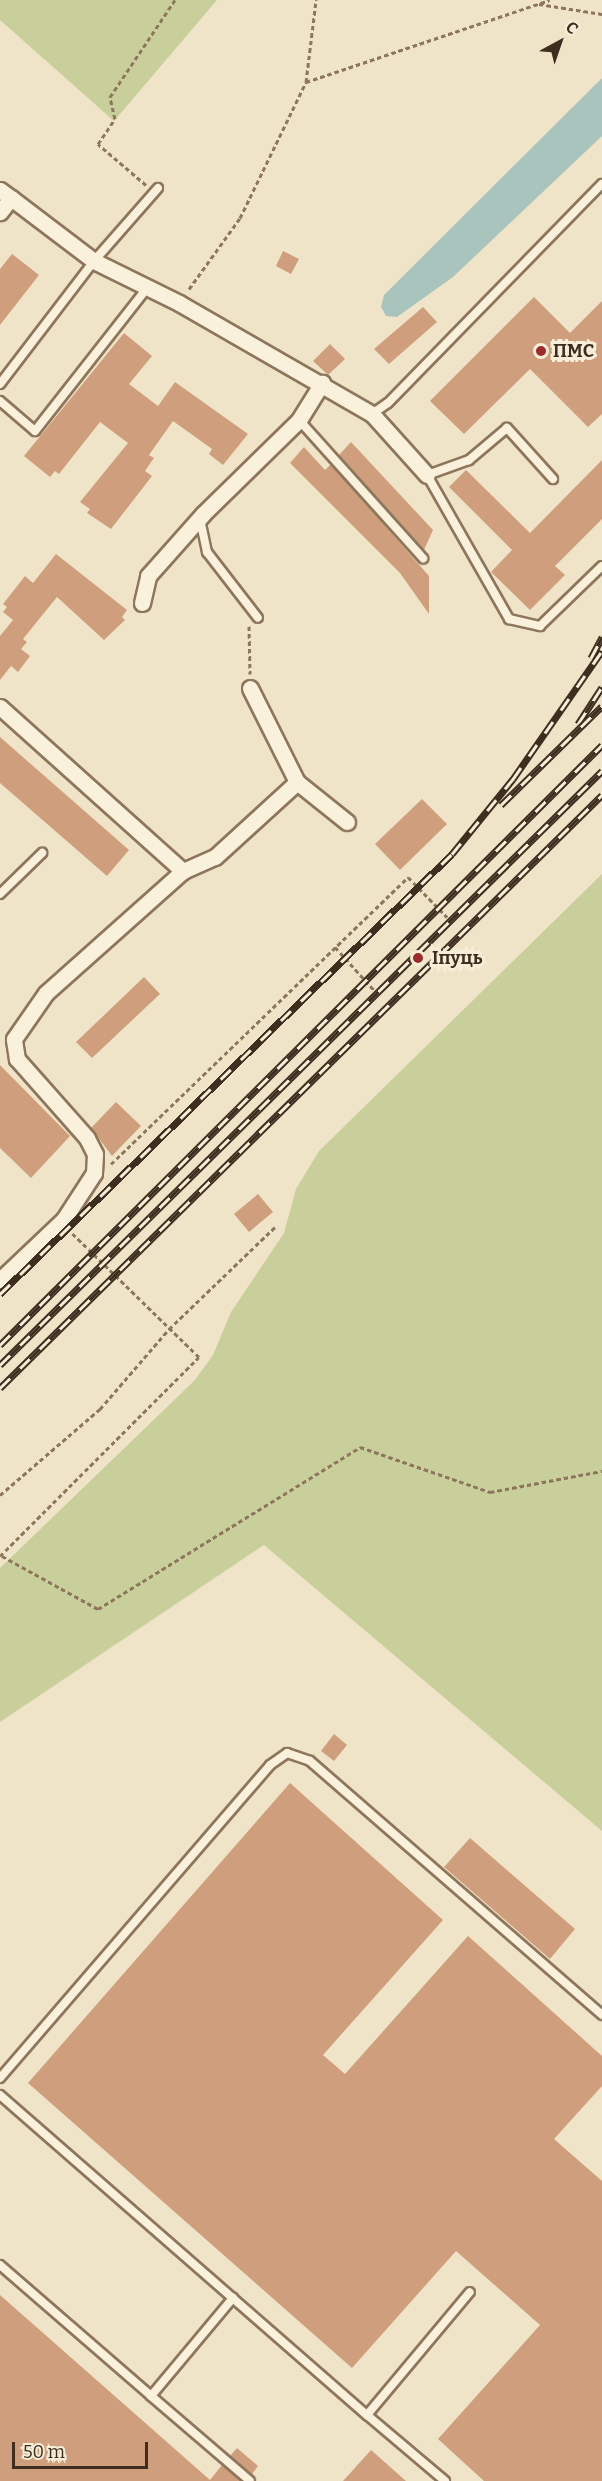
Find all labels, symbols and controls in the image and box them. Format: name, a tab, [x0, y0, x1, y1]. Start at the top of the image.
north arrow	[530, 12, 590, 72]
text: С	[562, 17, 582, 38]
place label: ПМС	[553, 340, 594, 362]
marker: ПМС	[534, 344, 548, 358]
place label: Іпуць	[432, 947, 482, 969]
marker: Іпуць	[409, 949, 427, 967]
scale bar	[15, 2430, 152, 2468]
text: 50 m	[23, 2441, 65, 2463]

